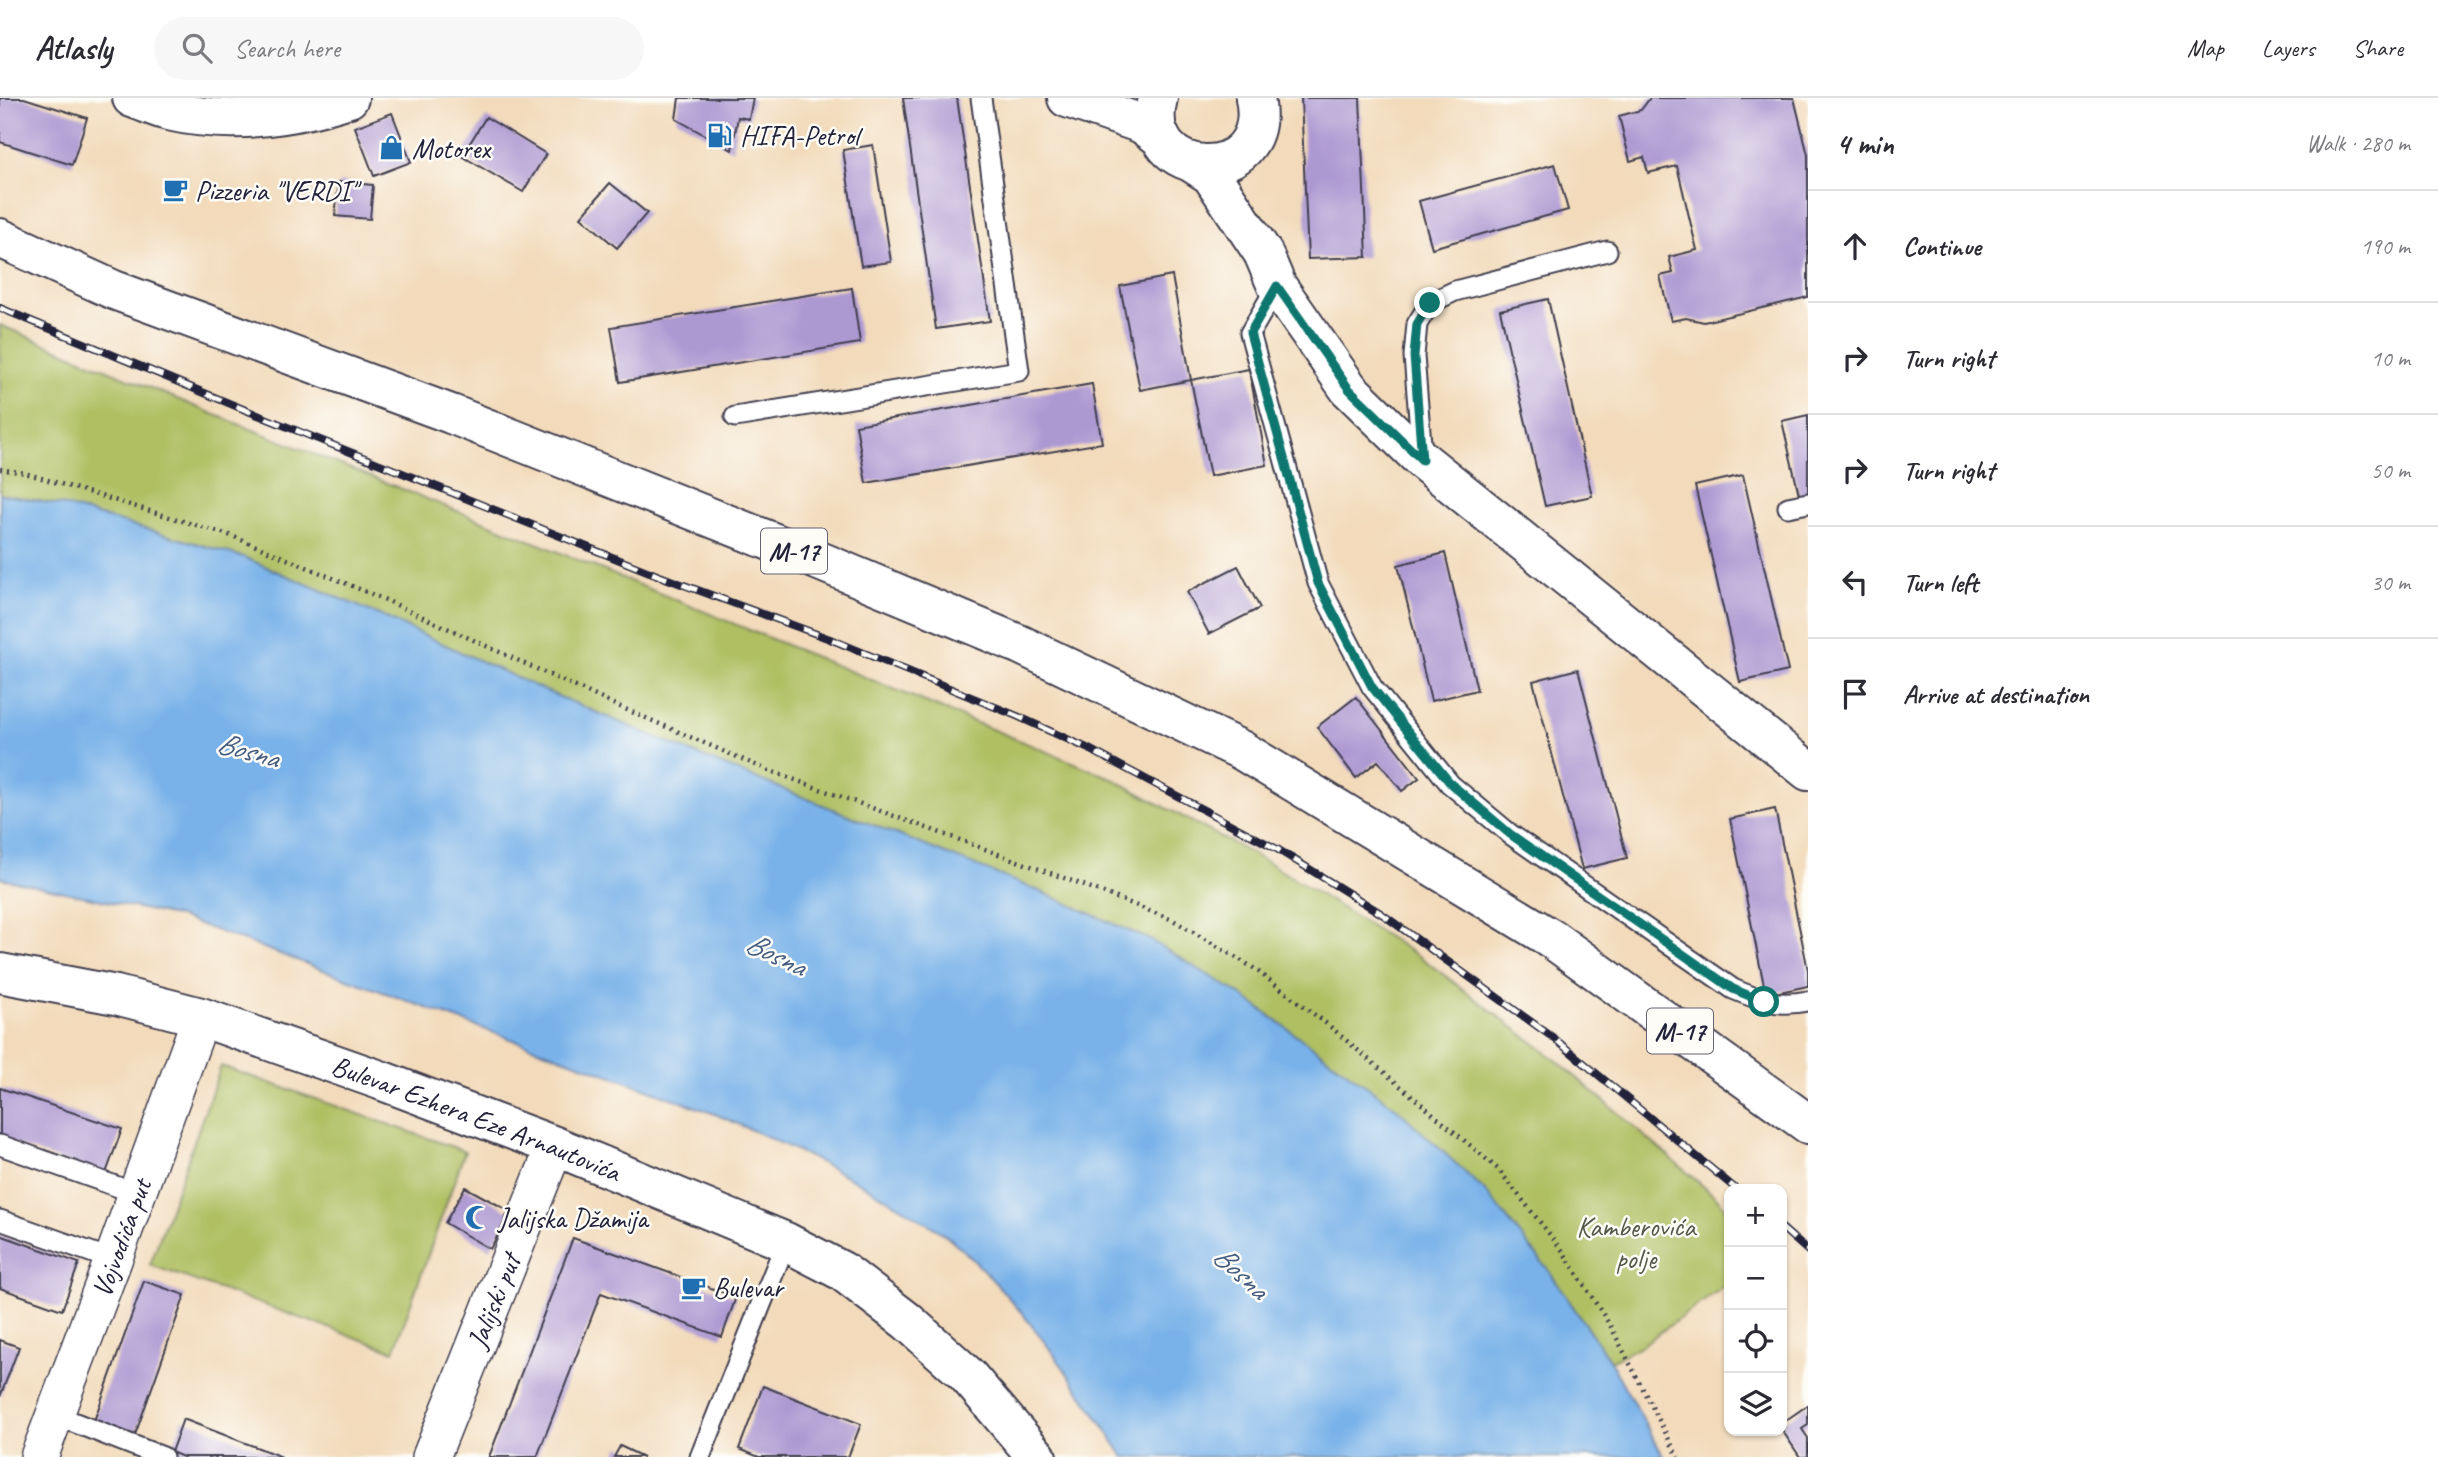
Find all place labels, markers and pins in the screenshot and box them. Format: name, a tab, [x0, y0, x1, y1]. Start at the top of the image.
place label: HIFA-Petrol	[740, 118, 864, 153]
fuel station icon: HIFA-Petrol	[706, 121, 734, 149]
place label: Motorex	[412, 131, 492, 166]
shop icon: Motorex	[378, 134, 406, 162]
place label: Pizzeria "VERDI"	[195, 173, 362, 208]
cafe icon: Pizzeria "VERDI"	[161, 176, 189, 204]
place label: Jalijska Džamija	[496, 1201, 650, 1236]
mosque icon: Jalijska Džamija	[464, 1204, 492, 1232]
place label: Bulevar	[713, 1270, 785, 1305]
cafe icon: Bulevar	[679, 1273, 707, 1301]

